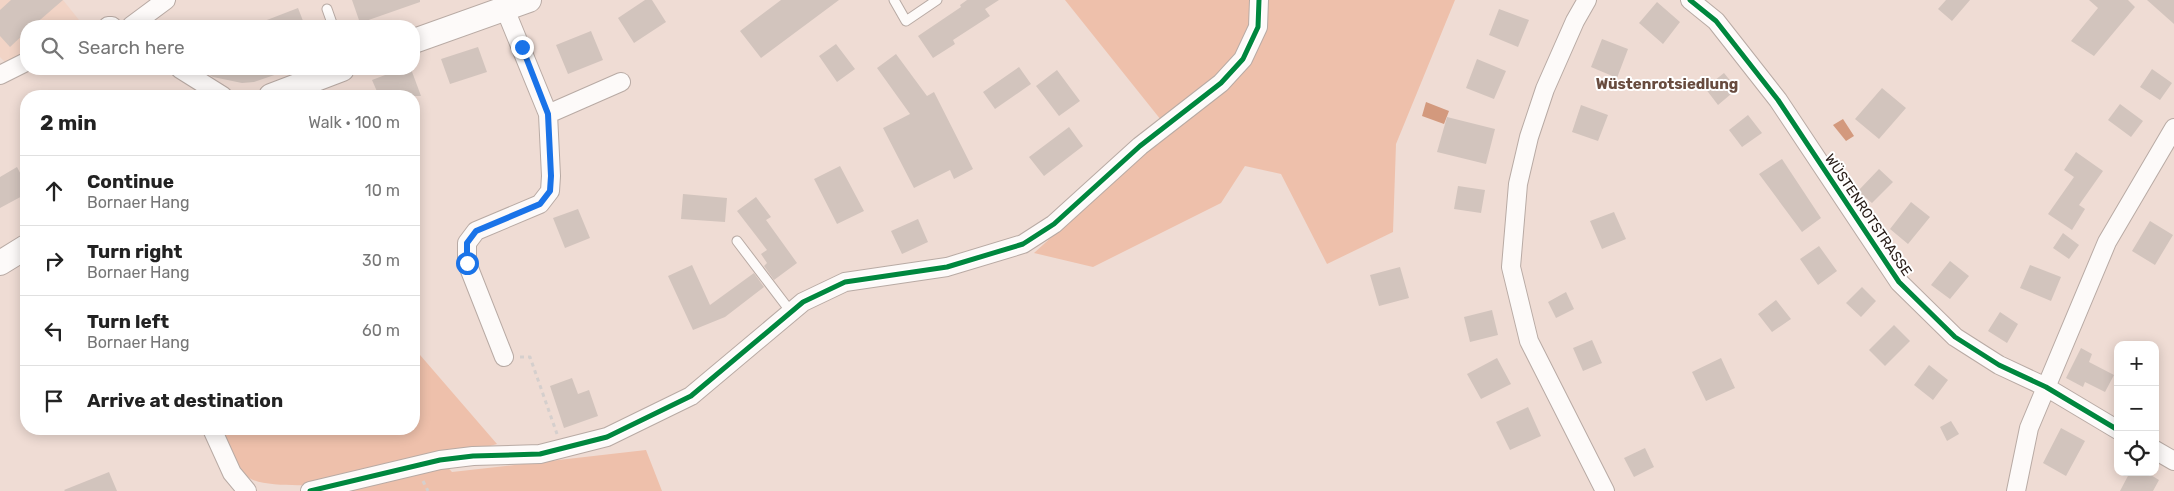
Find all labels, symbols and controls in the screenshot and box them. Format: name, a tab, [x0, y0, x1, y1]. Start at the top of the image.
search box	[20, 20, 420, 75]
icon: search	[38, 34, 66, 62]
text: Search here	[78, 36, 185, 59]
route end	[511, 36, 534, 59]
district label: Wüstenrotsiedlung	[1596, 75, 1738, 93]
text: 2 min	[40, 110, 97, 135]
text: Walk · 100 m	[308, 113, 400, 132]
street label: WÜSTENROTSTRASSE	[1821, 151, 1915, 279]
text: Continue	[87, 170, 174, 193]
icon: ahead	[40, 177, 68, 205]
text: 10 m	[365, 181, 400, 200]
text: Bornaer Hang	[87, 193, 190, 212]
text: Turn right	[87, 240, 182, 263]
icon: right	[40, 247, 68, 275]
text: 30 m	[362, 251, 400, 270]
route start	[456, 252, 479, 275]
text: Bornaer Hang	[87, 263, 190, 282]
text: Turn left	[87, 310, 169, 333]
icon: left	[40, 317, 68, 345]
text: 60 m	[362, 321, 400, 340]
text: Bornaer Hang	[87, 333, 190, 352]
map controls	[2114, 341, 2159, 476]
button: +	[2114, 341, 2159, 386]
button: −	[2114, 386, 2159, 431]
icon: arrive	[40, 387, 68, 415]
text: Arrive at destination	[87, 389, 283, 412]
button: locate	[2114, 431, 2159, 476]

